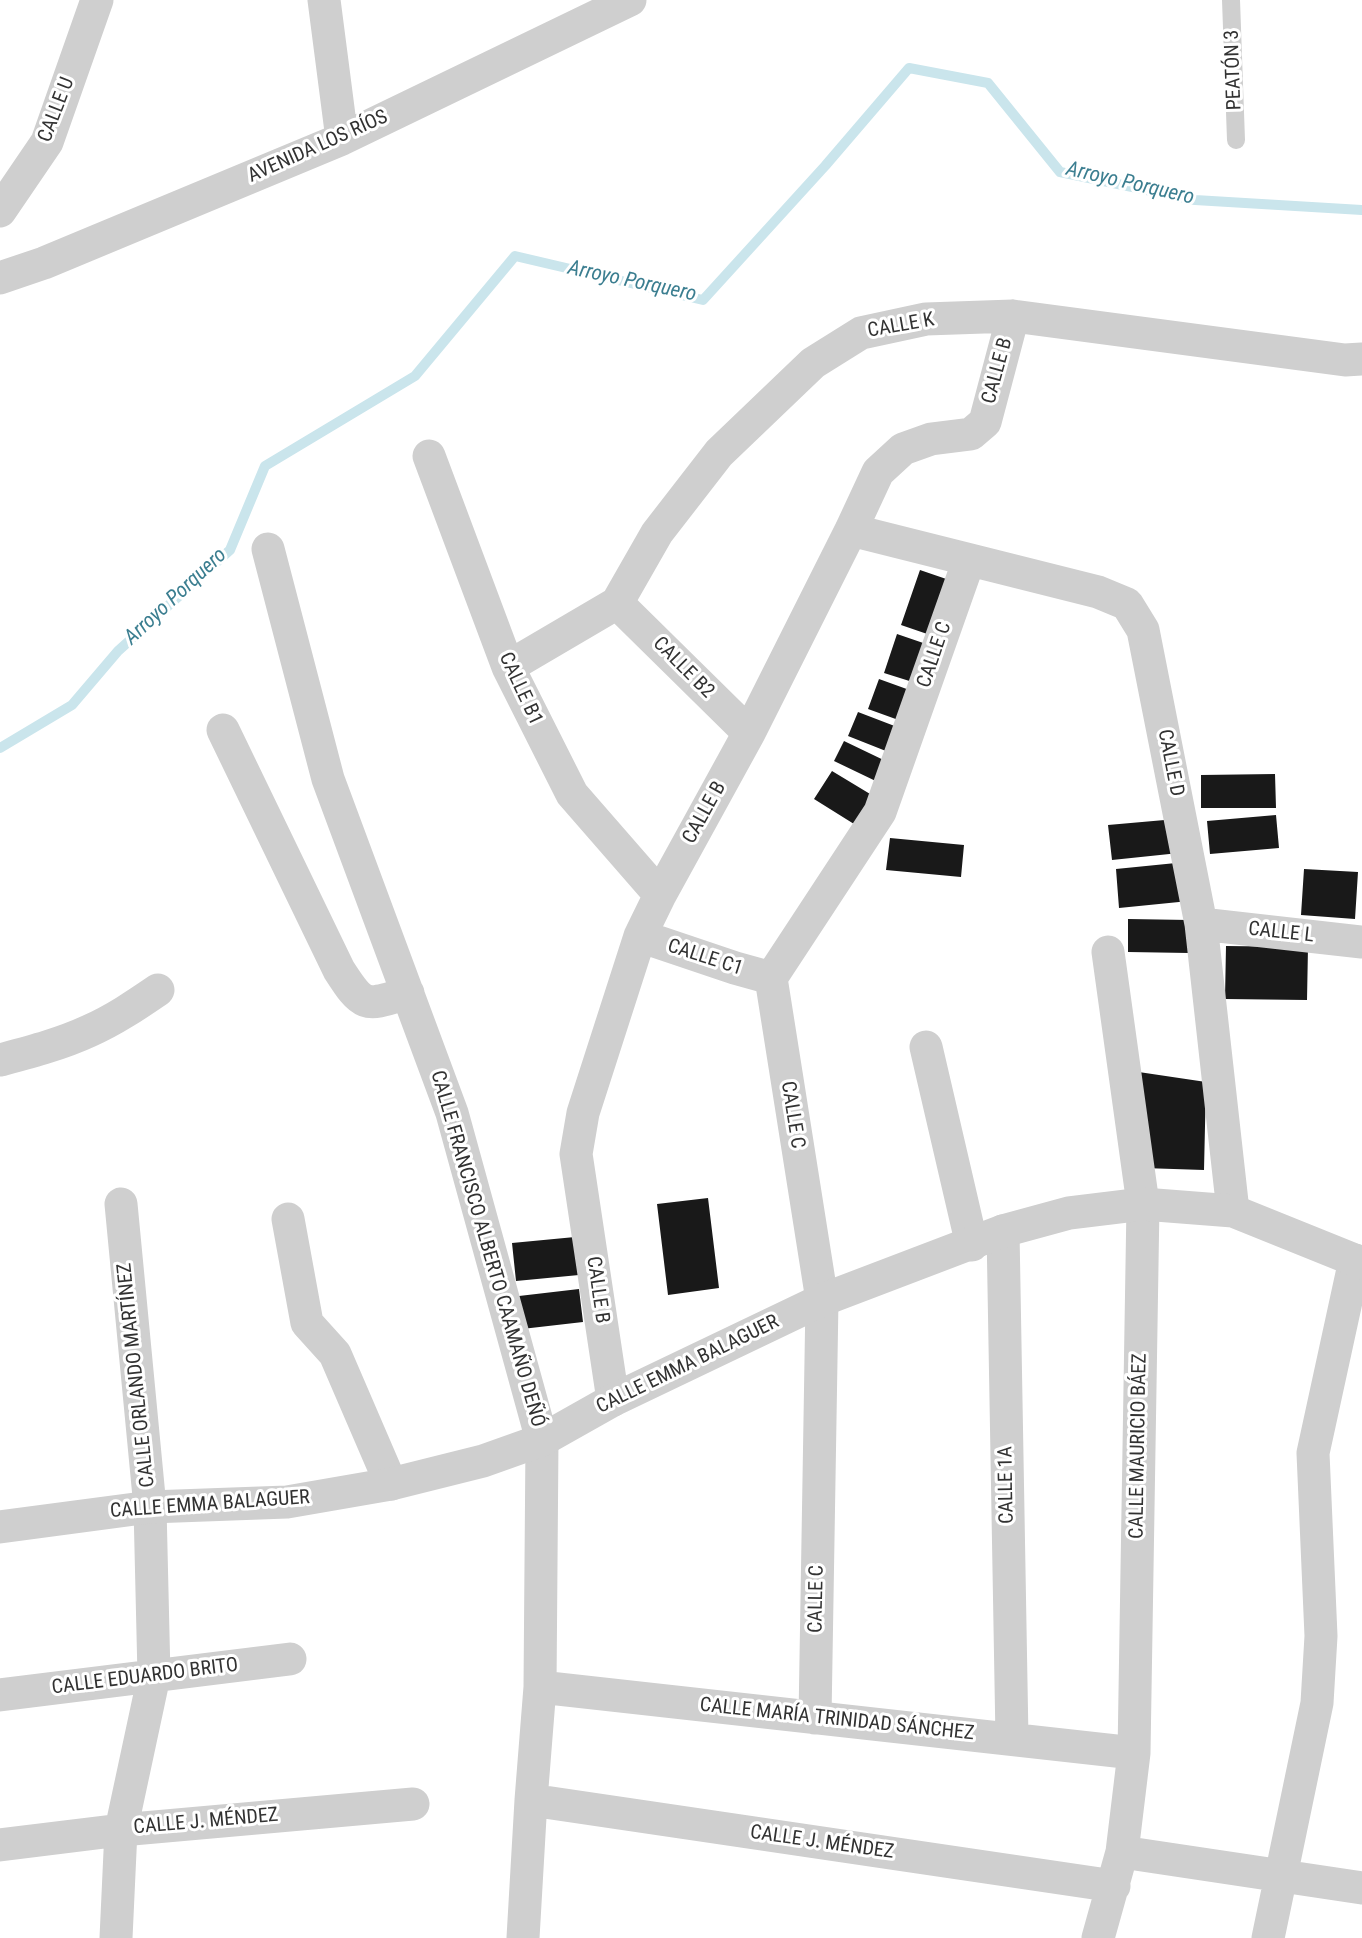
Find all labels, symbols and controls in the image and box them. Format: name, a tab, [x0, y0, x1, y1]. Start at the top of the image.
street label: PEATÓN 3	[1221, 29, 1247, 111]
street label: CALLE U	[34, 74, 80, 146]
street label: AVENIDA LOS RÍOS	[244, 105, 392, 189]
water label: Arroyo Porquero	[1064, 157, 1196, 211]
water label: Arroyo Porquero	[566, 256, 698, 308]
street label: CALLE K	[866, 308, 936, 344]
street label: CALLE B	[978, 335, 1018, 407]
water label: Arroyo Porquero	[120, 543, 232, 651]
street label: CALLE C	[913, 619, 957, 691]
street label: CALLE B2	[647, 632, 719, 704]
street label: CALLE B1	[493, 649, 547, 729]
street label: CALLE D	[1152, 727, 1188, 799]
street label: CALLE B	[678, 778, 732, 848]
street label: CALLE L	[1247, 918, 1315, 948]
street label: CALLE C1	[664, 935, 746, 981]
street label: CALLE FRANCISCO ALBERTO CAAMAÑO DEÑÓ	[425, 1068, 549, 1430]
street label: CALLE C	[775, 1080, 809, 1150]
street label: CALLE B	[580, 1255, 614, 1325]
street label: CALLE ORLANDO MARTÍNEZ	[113, 1262, 161, 1488]
street label: CALLE EMMA BALAGUER	[593, 1310, 783, 1420]
street label: CALLE MAURICIO BÁEZ	[1125, 1353, 1153, 1539]
street label: CALLE 1A	[994, 1446, 1020, 1524]
street label: CALLE EMMA BALAGUER	[109, 1486, 311, 1524]
street label: CALLE C	[804, 1565, 830, 1633]
street label: CALLE EDUARDO BRITO	[51, 1654, 239, 1700]
street label: CALLE MARÍA TRINIDAD SÁNCHEZ	[699, 1694, 975, 1746]
street label: CALLE J. MÉNDEZ	[133, 1804, 279, 1840]
street label: CALLE J. MÉNDEZ	[748, 1821, 896, 1865]

